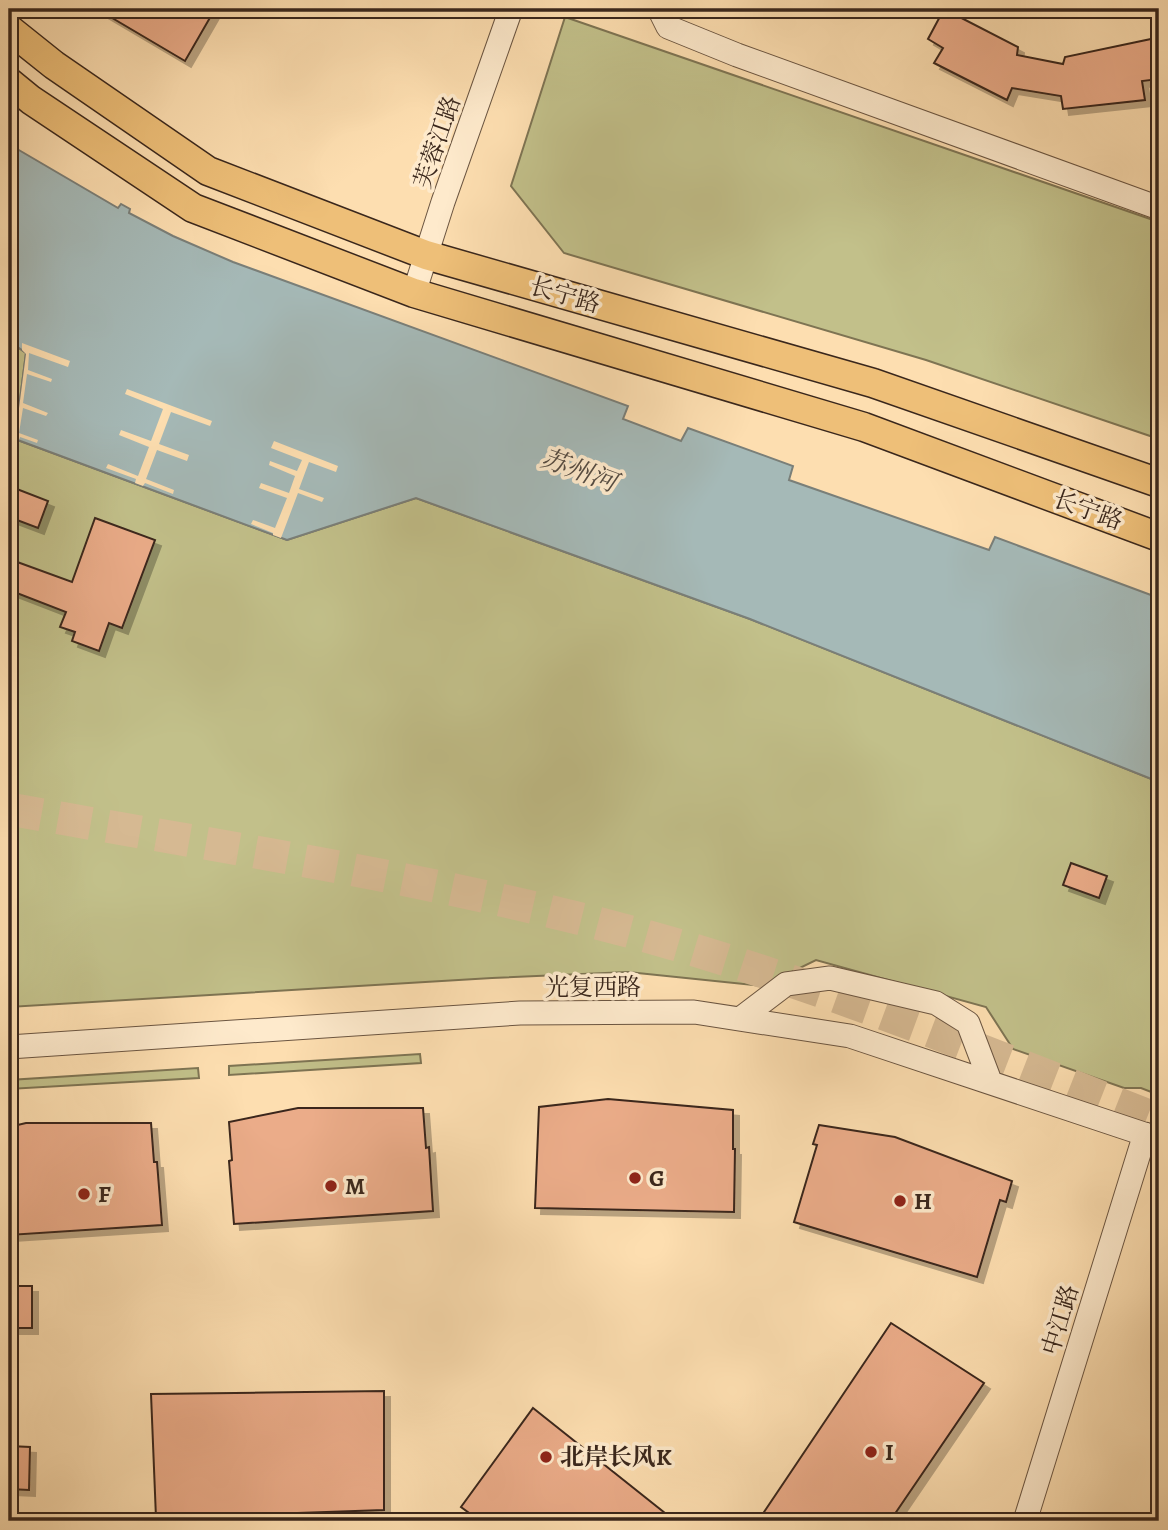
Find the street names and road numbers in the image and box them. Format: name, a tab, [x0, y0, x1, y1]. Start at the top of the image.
street label: 芙蓉江路	[406, 91, 468, 193]
street label: 长宁路	[526, 270, 604, 320]
street label: 长宁路	[1049, 483, 1127, 537]
street label: 光复西路	[545, 971, 641, 1003]
street label: 中江路	[1034, 1281, 1086, 1359]

